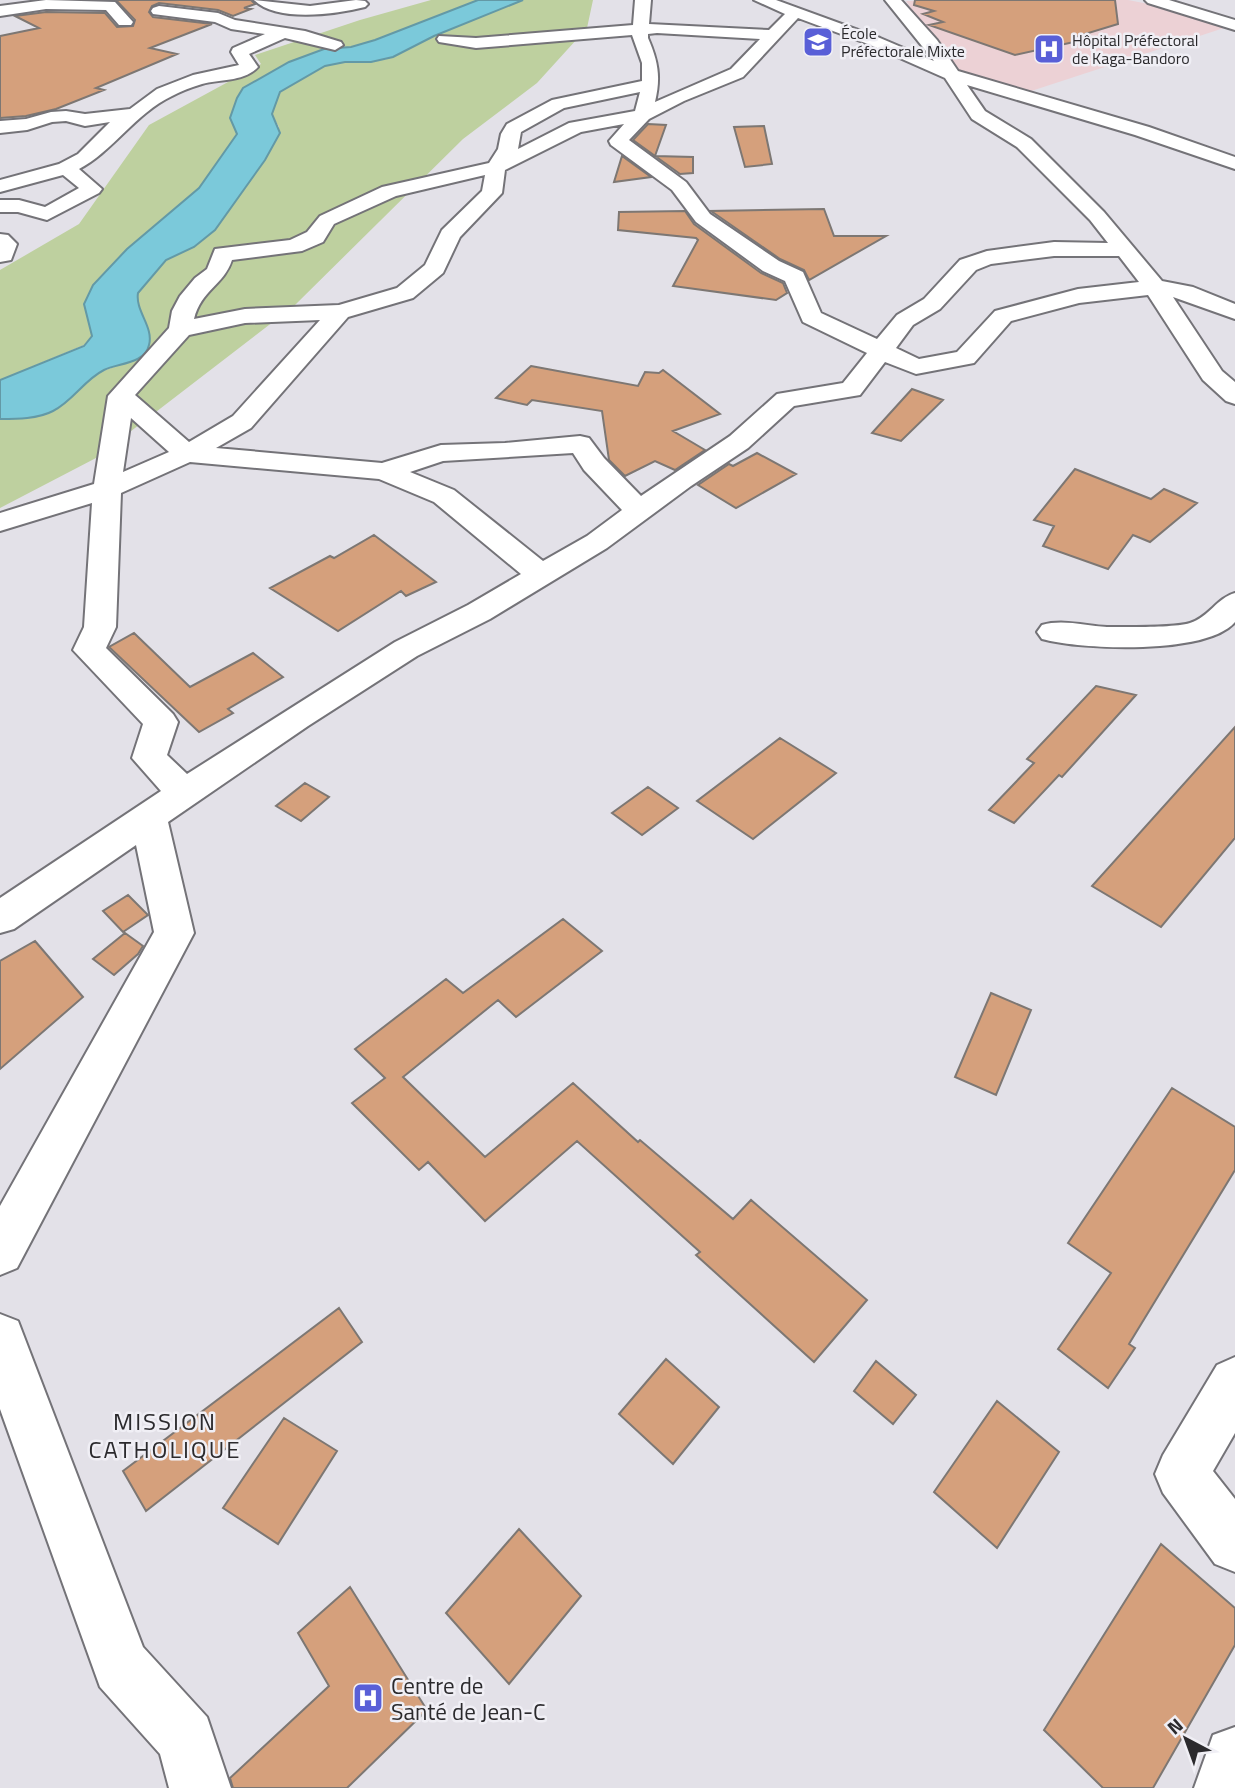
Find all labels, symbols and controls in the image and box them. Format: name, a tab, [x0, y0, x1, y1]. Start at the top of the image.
place label: École Préfectorale Mixte	[841, 21, 965, 63]
school or university icon: École Préfectorale Mixte	[801, 25, 835, 59]
place label: Hôpital Préfectoral de Kaga-Bandoro	[1072, 28, 1198, 70]
hospital icon: Hôpital Préfectoral de Kaga-Bandoro	[1032, 32, 1066, 66]
district label: MISSION CATHOLIQUE	[89, 1403, 241, 1467]
place label: Centre de Santé de Jean-C	[391, 1668, 545, 1729]
hospital icon: Centre de Santé de Jean-C	[351, 1681, 385, 1715]
north arrow	[1151, 1704, 1221, 1774]
text: N	[1160, 1711, 1189, 1741]

